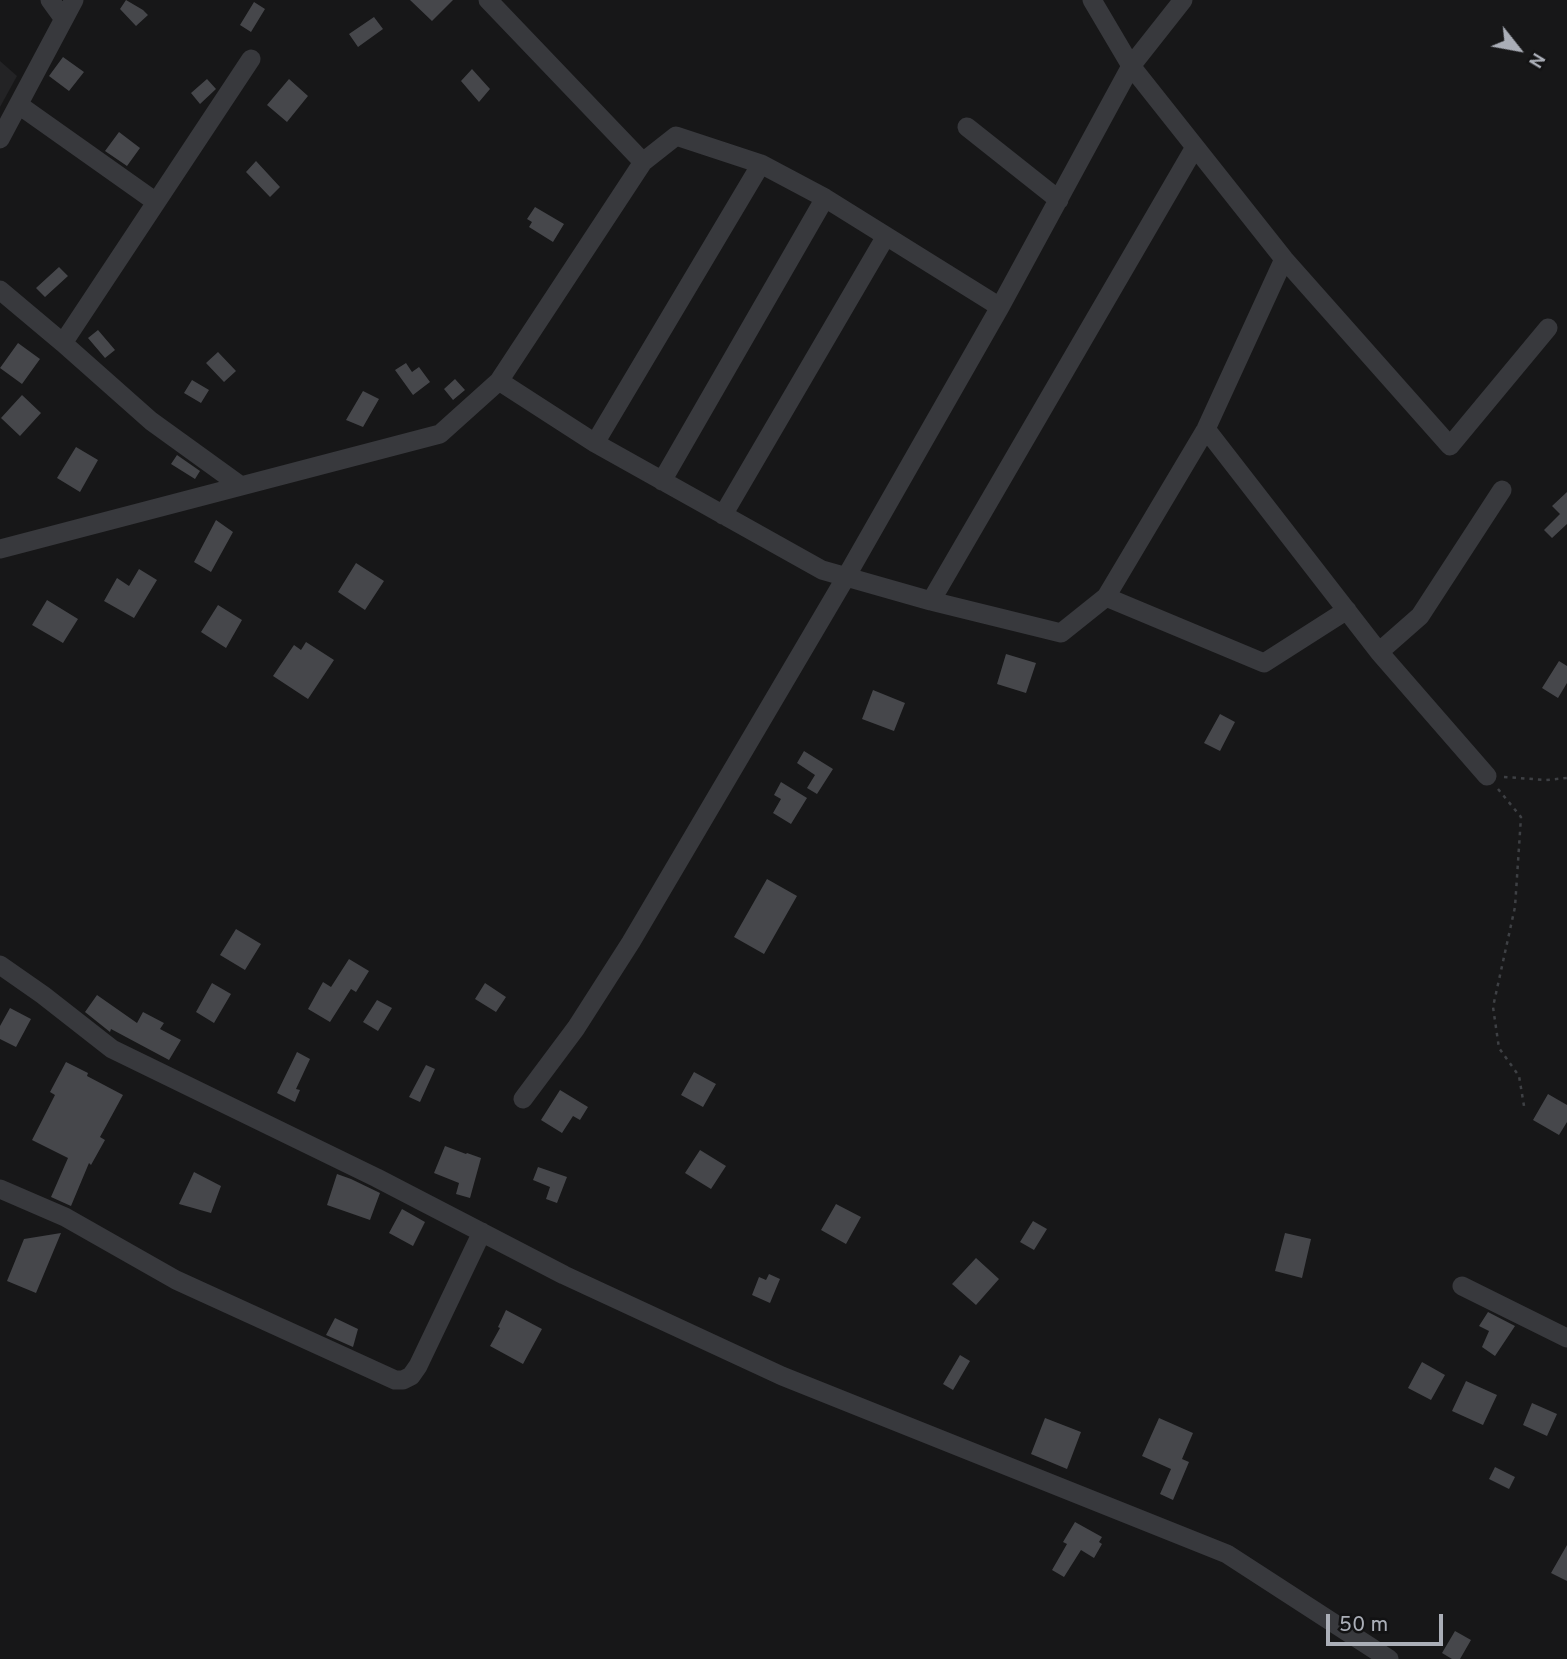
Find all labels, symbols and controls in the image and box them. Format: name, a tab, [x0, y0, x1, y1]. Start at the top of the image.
north arrow	[1483, 14, 1553, 84]
text: N	[1522, 48, 1550, 72]
scale bar	[1329, 1600, 1446, 1644]
text: 50 m	[1339, 1612, 1388, 1639]

